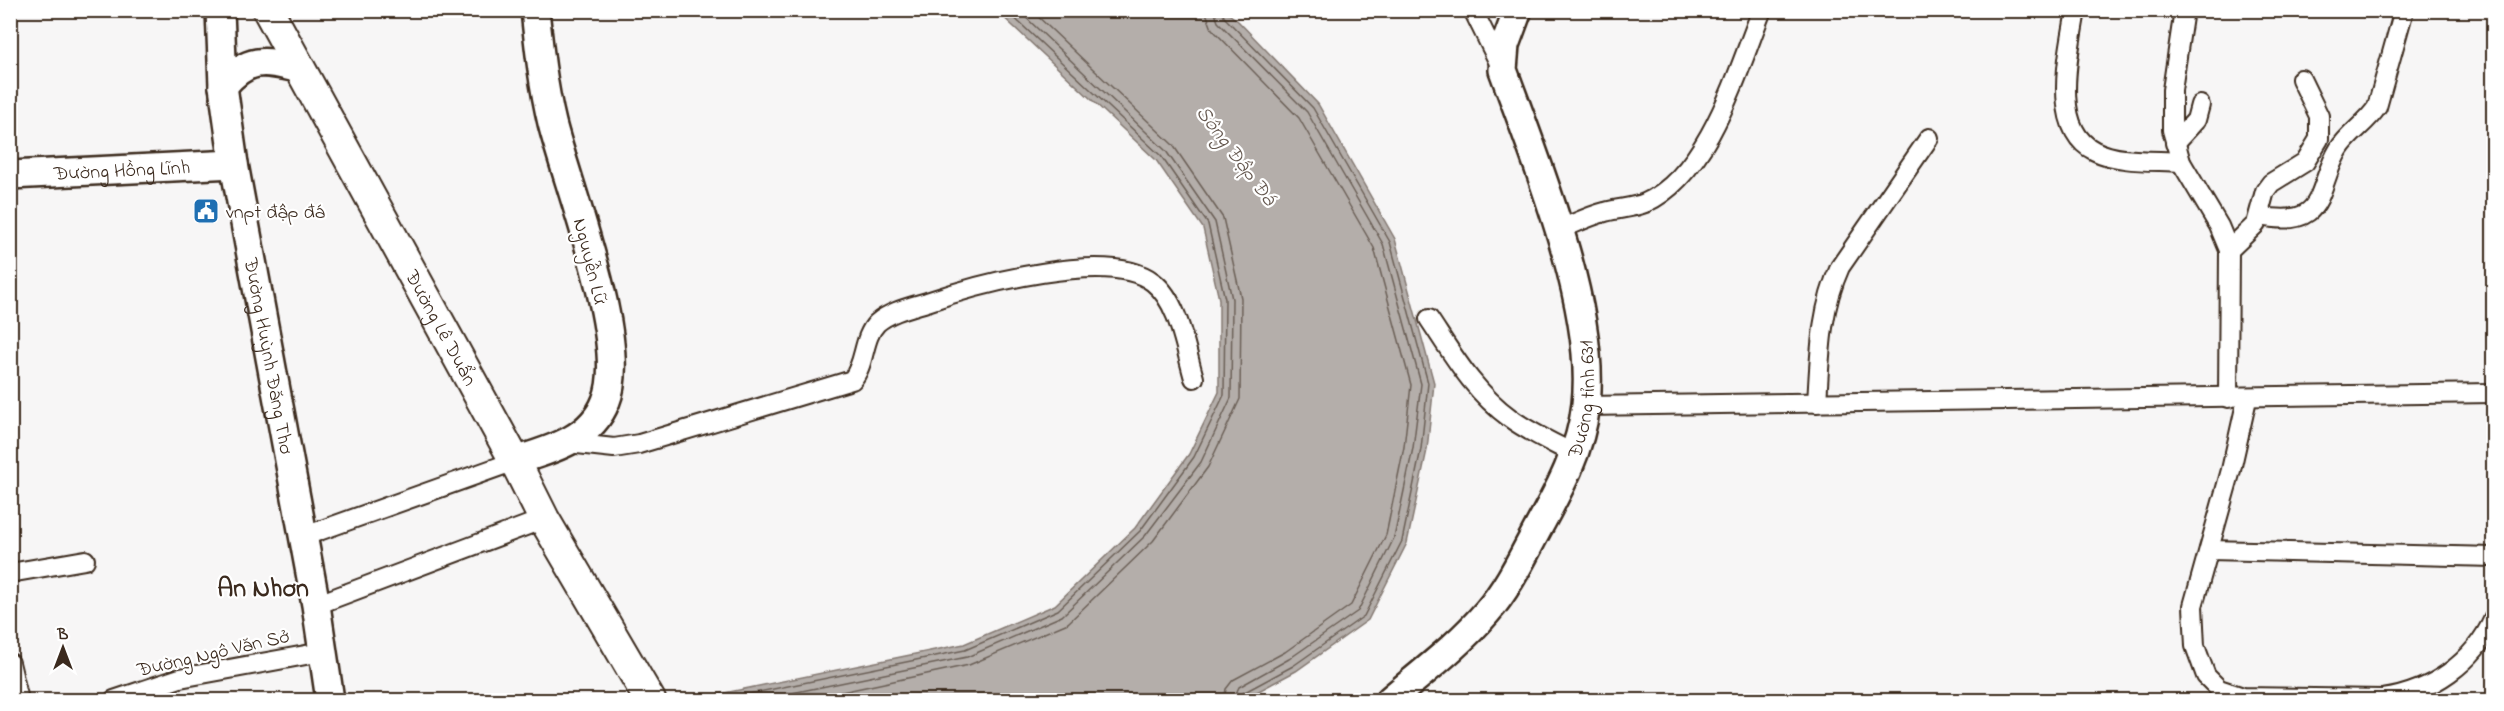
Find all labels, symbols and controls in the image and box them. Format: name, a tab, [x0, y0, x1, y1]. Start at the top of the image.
water label: Sông Đập Đá	[1187, 100, 1284, 214]
street label: Đường Hồng Lĩnh	[52, 154, 191, 190]
public building icon: vnpt đập đá	[191, 196, 221, 226]
place label: vnpt đập đá	[226, 199, 325, 228]
street label: Nguyễn Lữ	[563, 215, 613, 308]
street label: Đường Huỳnh Đăng Thơ	[235, 255, 300, 457]
street label: Đường Lê Duẩn	[396, 265, 483, 392]
street label: Đường tỉnh 631	[1561, 338, 1604, 464]
district label: An Nhơn	[217, 571, 309, 609]
north arrow	[33, 618, 93, 678]
text: B	[57, 623, 69, 647]
street label: Đường Ngô Văn Sở	[133, 623, 293, 687]

